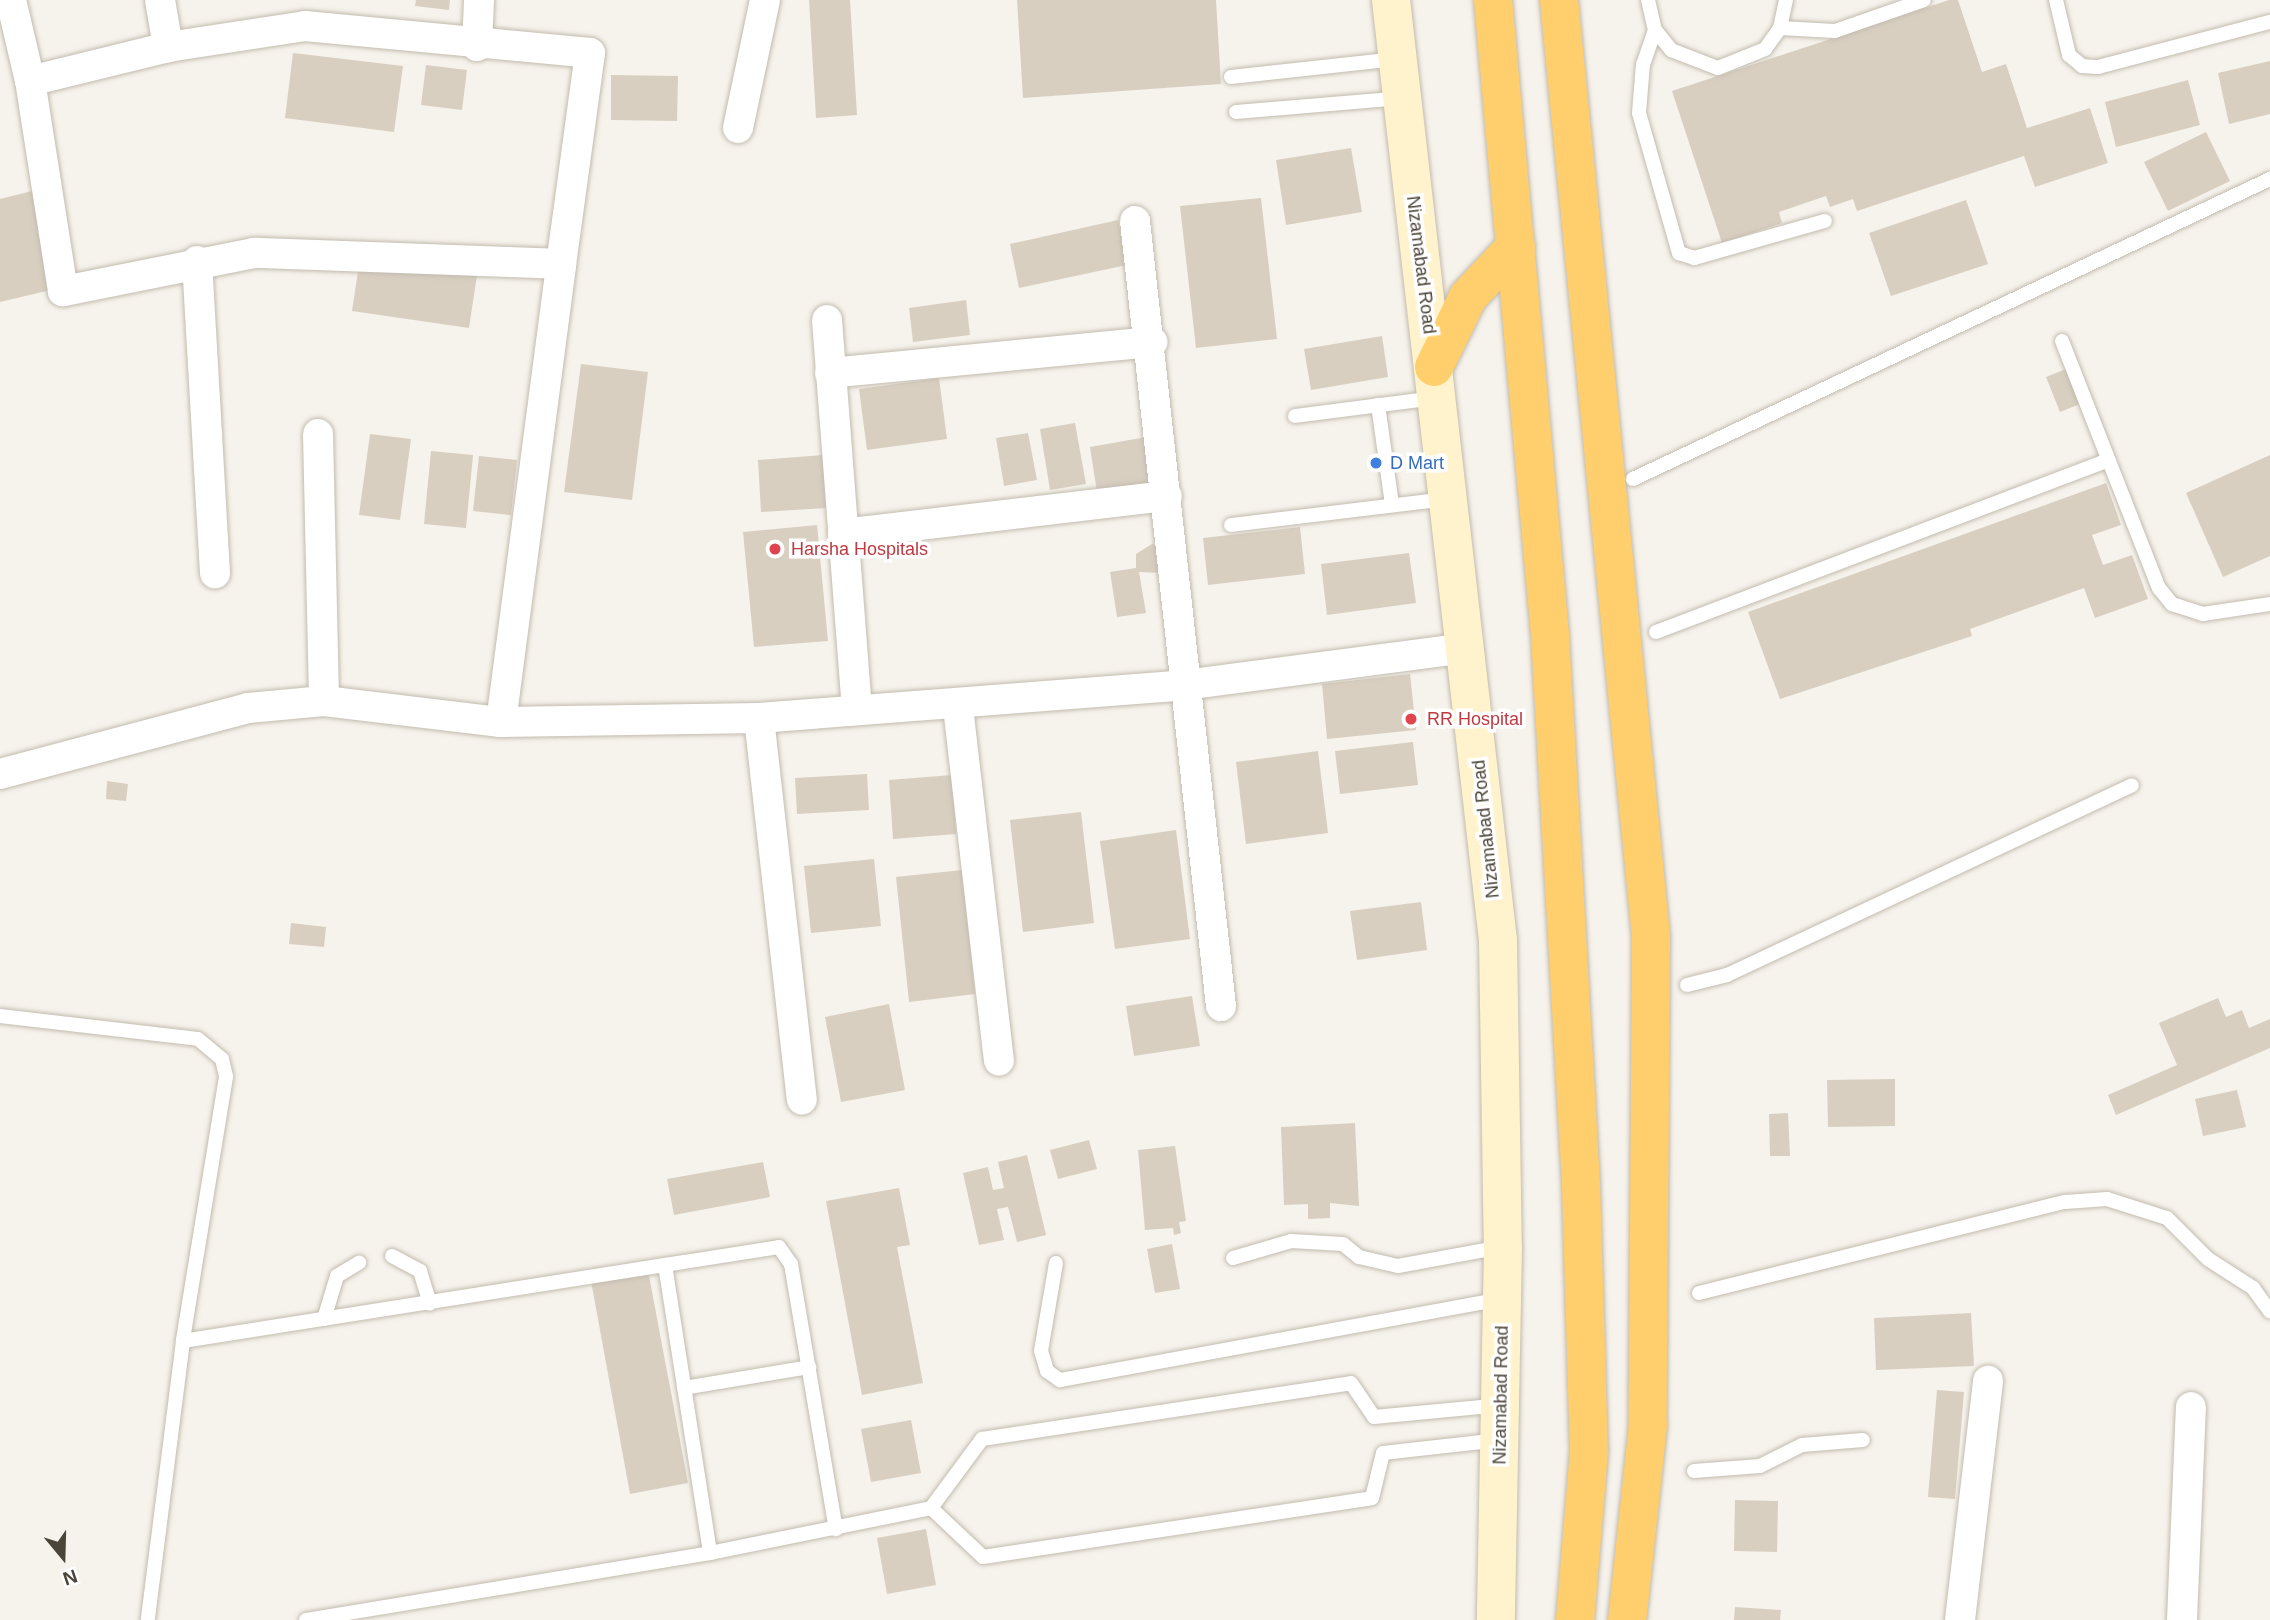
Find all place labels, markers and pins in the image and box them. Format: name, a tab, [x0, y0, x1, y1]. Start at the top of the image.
place label: D Mart	[1390, 452, 1444, 474]
marker: D Mart	[1368, 455, 1384, 471]
place label: Harsha Hospitals	[791, 538, 928, 560]
marker: Harsha Hospitals	[765, 539, 785, 559]
place label: RR Hospital	[1427, 708, 1523, 730]
marker: RR Hospital	[1401, 709, 1421, 729]

